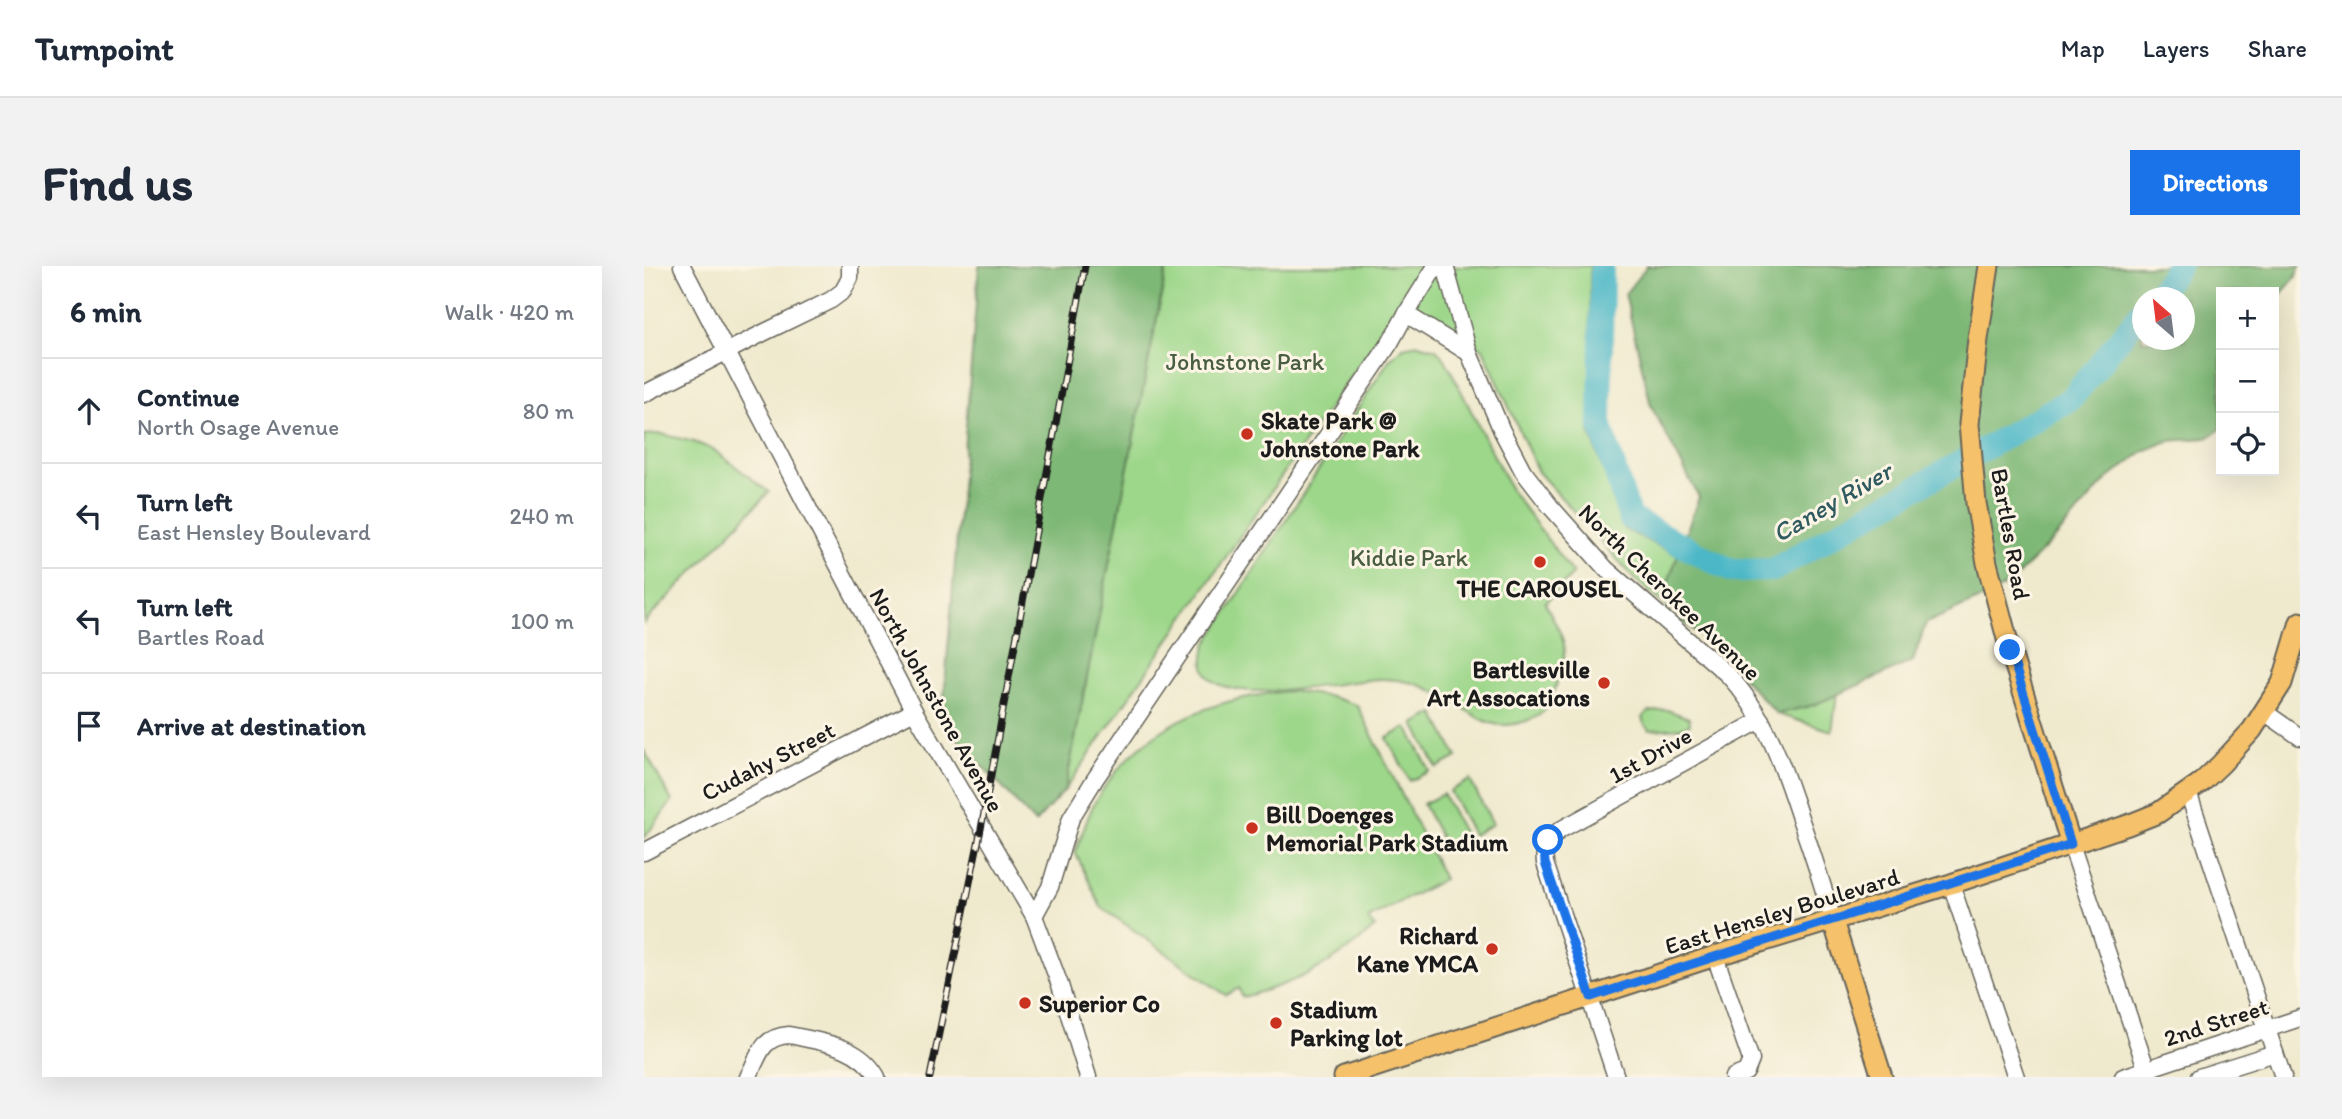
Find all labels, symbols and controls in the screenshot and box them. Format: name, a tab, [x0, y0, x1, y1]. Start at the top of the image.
text: Turnpoint	[35, 29, 174, 68]
text: Map	[2061, 34, 2105, 63]
text: Layers	[2143, 34, 2210, 63]
text: Share	[2248, 34, 2307, 63]
button: Directions	[2130, 150, 2300, 215]
text: Find us	[42, 153, 193, 212]
north arrow	[2132, 287, 2195, 350]
map controls	[2216, 287, 2279, 476]
button: +	[2216, 287, 2279, 350]
text: 6 min	[70, 293, 142, 330]
text: Walk · 420 m	[444, 298, 574, 326]
park label: Johnstone Park	[1166, 347, 1325, 376]
button: −	[2216, 350, 2279, 413]
text: Continue	[137, 381, 240, 413]
icon: ahead	[70, 392, 108, 430]
text: 80 m	[523, 397, 574, 425]
place label: Skate Park @ Johnstone Park	[1260, 406, 1420, 463]
text: North Osage Avenue	[137, 413, 339, 441]
button: locate	[2216, 413, 2279, 476]
marker: Skate Park @ Johnstone Park	[1239, 426, 1255, 442]
water label: Caney River	[1766, 454, 1900, 549]
street label: Bartles Road	[1985, 466, 2037, 602]
text: Turn left	[137, 486, 233, 518]
icon: left	[70, 497, 108, 535]
street label: North Cherokee Avenue	[1573, 497, 1767, 687]
text: 240 m	[509, 502, 574, 530]
text: East Hensley Boulevard	[137, 518, 371, 546]
park label: Kiddie Park	[1350, 543, 1469, 572]
marker: THE CAROUSEL	[1532, 554, 1548, 570]
place label: THE CAROUSEL	[1456, 574, 1624, 603]
street label: North Johnstone Avenue	[863, 583, 1011, 817]
text: Turn left	[137, 591, 233, 623]
icon: left	[70, 602, 108, 640]
text: 100 m	[510, 607, 574, 635]
text: Bartles Road	[137, 623, 264, 651]
route end	[1994, 634, 2025, 665]
place label: Bartlesville Art Assocations	[1426, 655, 1590, 712]
marker: Bartlesville Art Assocations	[1596, 675, 1612, 691]
icon: arrive	[70, 707, 108, 745]
text: Arrive at destination	[137, 710, 366, 742]
street label: Cudahy Street	[696, 715, 840, 807]
street label: 1st Drive	[1603, 720, 1697, 790]
place label: Bill Doenges Memorial Park Stadium	[1266, 800, 1509, 857]
marker: Bill Doenges Memorial Park Stadium	[1244, 820, 1260, 836]
route start	[1532, 824, 1563, 855]
street label: East Hensley Boulevard	[1661, 861, 1903, 961]
place label: Richard Kane YMCA	[1357, 921, 1479, 978]
marker: Richard Kane YMCA	[1484, 941, 1500, 957]
place label: Superior Co	[1039, 989, 1160, 1019]
street label: 2nd Street	[2160, 991, 2272, 1053]
marker: Superior Co	[1017, 995, 1033, 1011]
place label: Stadium Parking lot	[1290, 995, 1403, 1053]
marker: Stadium Parking lot	[1268, 1015, 1284, 1031]

